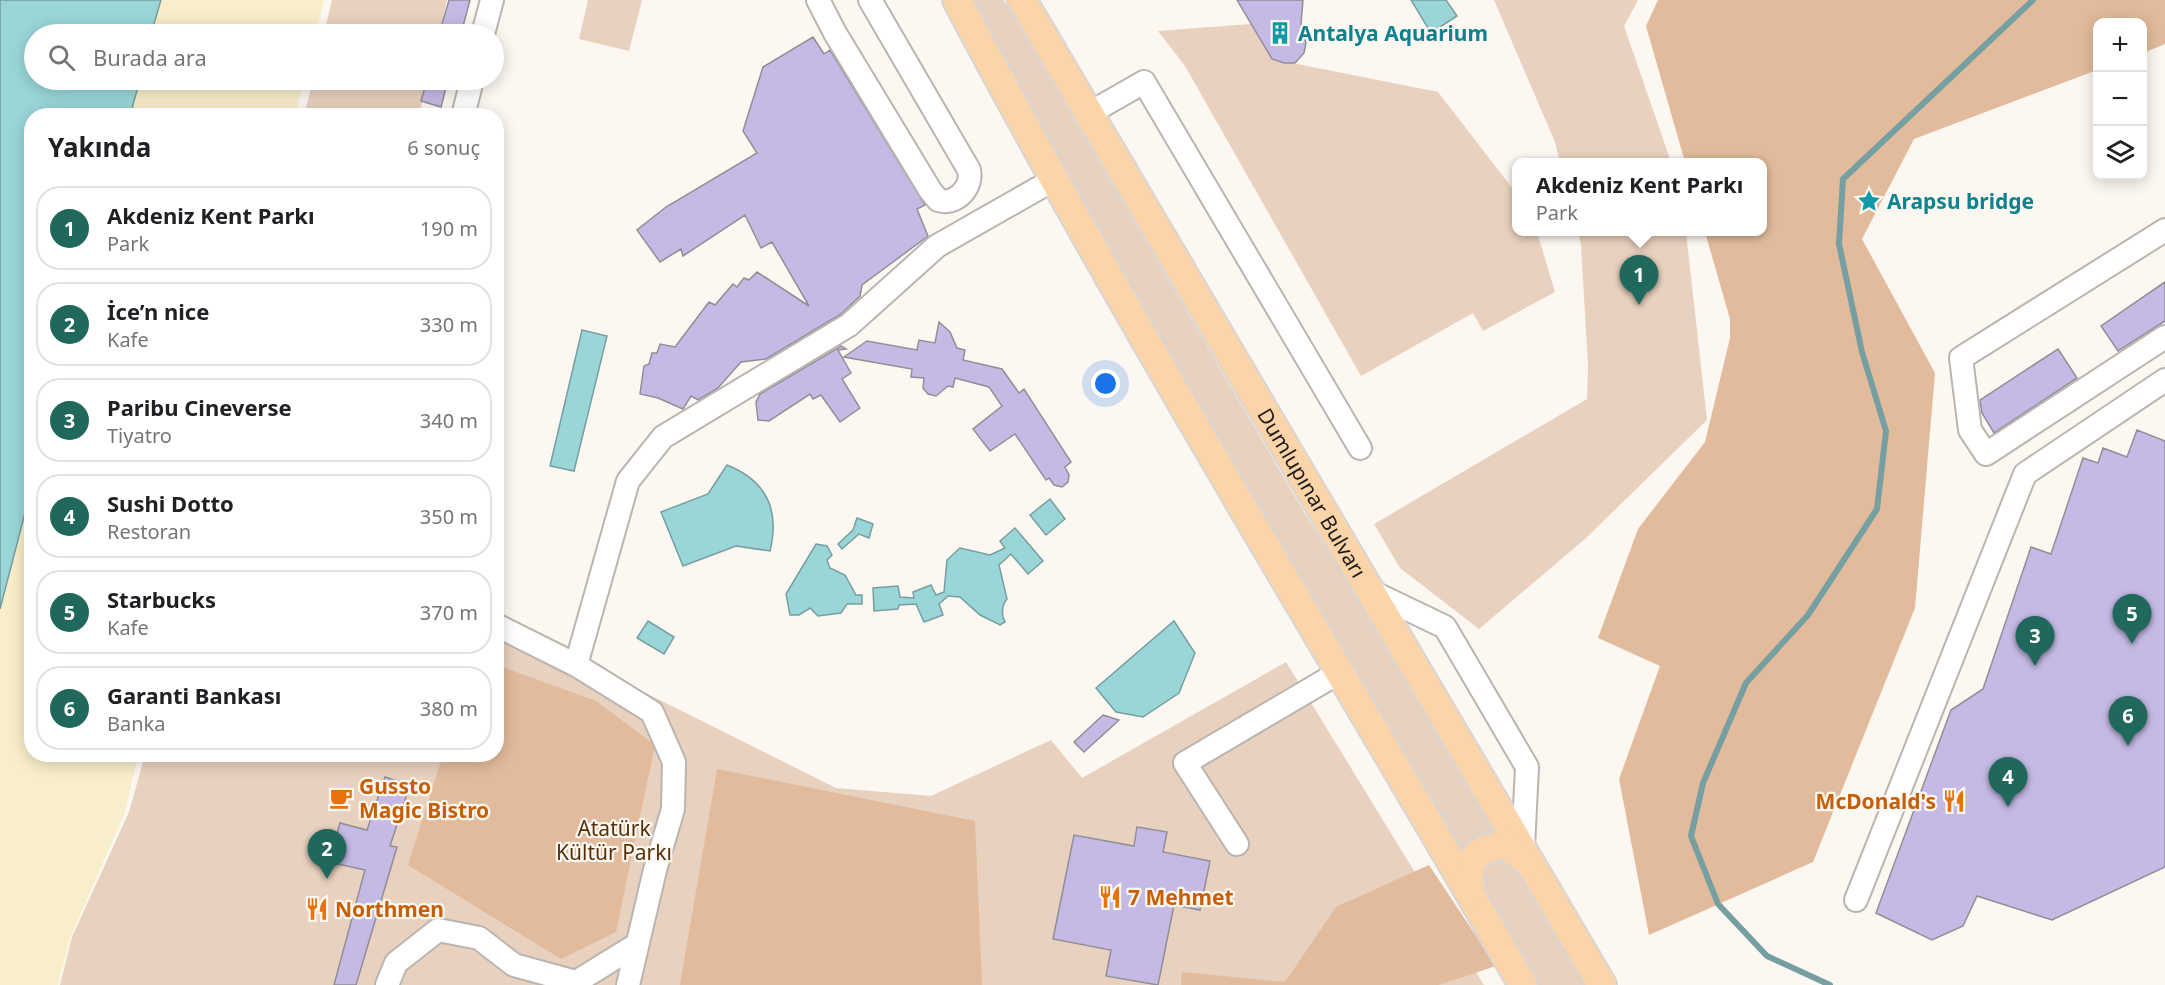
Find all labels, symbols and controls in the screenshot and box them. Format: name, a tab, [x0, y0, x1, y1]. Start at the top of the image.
map controls	[2093, 18, 2147, 180]
button: +	[2093, 18, 2147, 72]
place label: Antalya Aquarium	[1298, 19, 1488, 47]
building icon: Antalya Aquarium	[1267, 20, 1293, 46]
search box	[24, 24, 504, 90]
icon: search	[45, 41, 78, 74]
text: Burada ara	[93, 42, 207, 72]
button: −	[2093, 72, 2147, 126]
button: layers	[2093, 126, 2147, 180]
text: Yakında	[48, 129, 151, 165]
text: 6 sonuç	[407, 134, 480, 161]
popup	[1512, 158, 1767, 236]
text: Akdeniz Kent Parkı	[1536, 169, 1743, 199]
place label: Arapsu bridge	[1887, 187, 2034, 215]
place icon: Arapsu bridge	[1856, 188, 1882, 214]
text: Park	[1536, 199, 1578, 226]
text: Akdeniz Kent Parkı	[107, 200, 315, 230]
text: 1	[64, 215, 75, 242]
text: 190 m	[420, 215, 478, 242]
text: Park	[107, 230, 149, 257]
pin: 1	[1620, 256, 1658, 305]
text: İce’n nice	[107, 296, 209, 326]
text: 2	[64, 311, 75, 338]
text: 330 m	[420, 311, 478, 338]
text: Kafe	[107, 326, 149, 353]
your location	[1091, 369, 1120, 398]
text: Paribu Cineverse	[107, 392, 292, 422]
street label: Dumlupınar Bulvarı	[1251, 403, 1373, 583]
text: 3	[64, 407, 75, 434]
text: 340 m	[420, 407, 478, 434]
text: Tiyatro	[107, 422, 172, 449]
text: Sushi Dotto	[107, 488, 234, 518]
text: 4	[64, 503, 75, 530]
text: 350 m	[420, 503, 478, 530]
text: Restoran	[107, 518, 191, 545]
text: Starbucks	[107, 584, 216, 614]
pin: 5	[2112, 594, 2152, 644]
text: 5	[64, 599, 75, 626]
text: 370 m	[420, 599, 478, 626]
text: Kafe	[107, 614, 149, 641]
pin: 3	[2016, 616, 2054, 666]
text: Garanti Bankası	[107, 680, 281, 710]
text: 6	[64, 695, 75, 722]
text: 380 m	[420, 695, 478, 722]
pin: 6	[2108, 696, 2148, 746]
text: Banka	[107, 710, 165, 737]
pin: 4	[1988, 758, 2028, 807]
place label: Gussto Magic Bistro	[359, 772, 489, 824]
cafe icon: Gussto Magic Bistro	[328, 785, 354, 811]
place label: McDonald's	[1816, 787, 1936, 815]
restaurant icon: McDonald's	[1941, 788, 1967, 814]
park label: Atatürk Kültür Parkı	[556, 814, 672, 866]
pin: 2	[308, 830, 346, 879]
place label: 7 Mehmet	[1128, 883, 1234, 911]
restaurant icon: 7 Mehmet	[1097, 884, 1123, 910]
place label: Northmen	[335, 895, 444, 923]
restaurant icon: Northmen	[304, 896, 330, 922]

